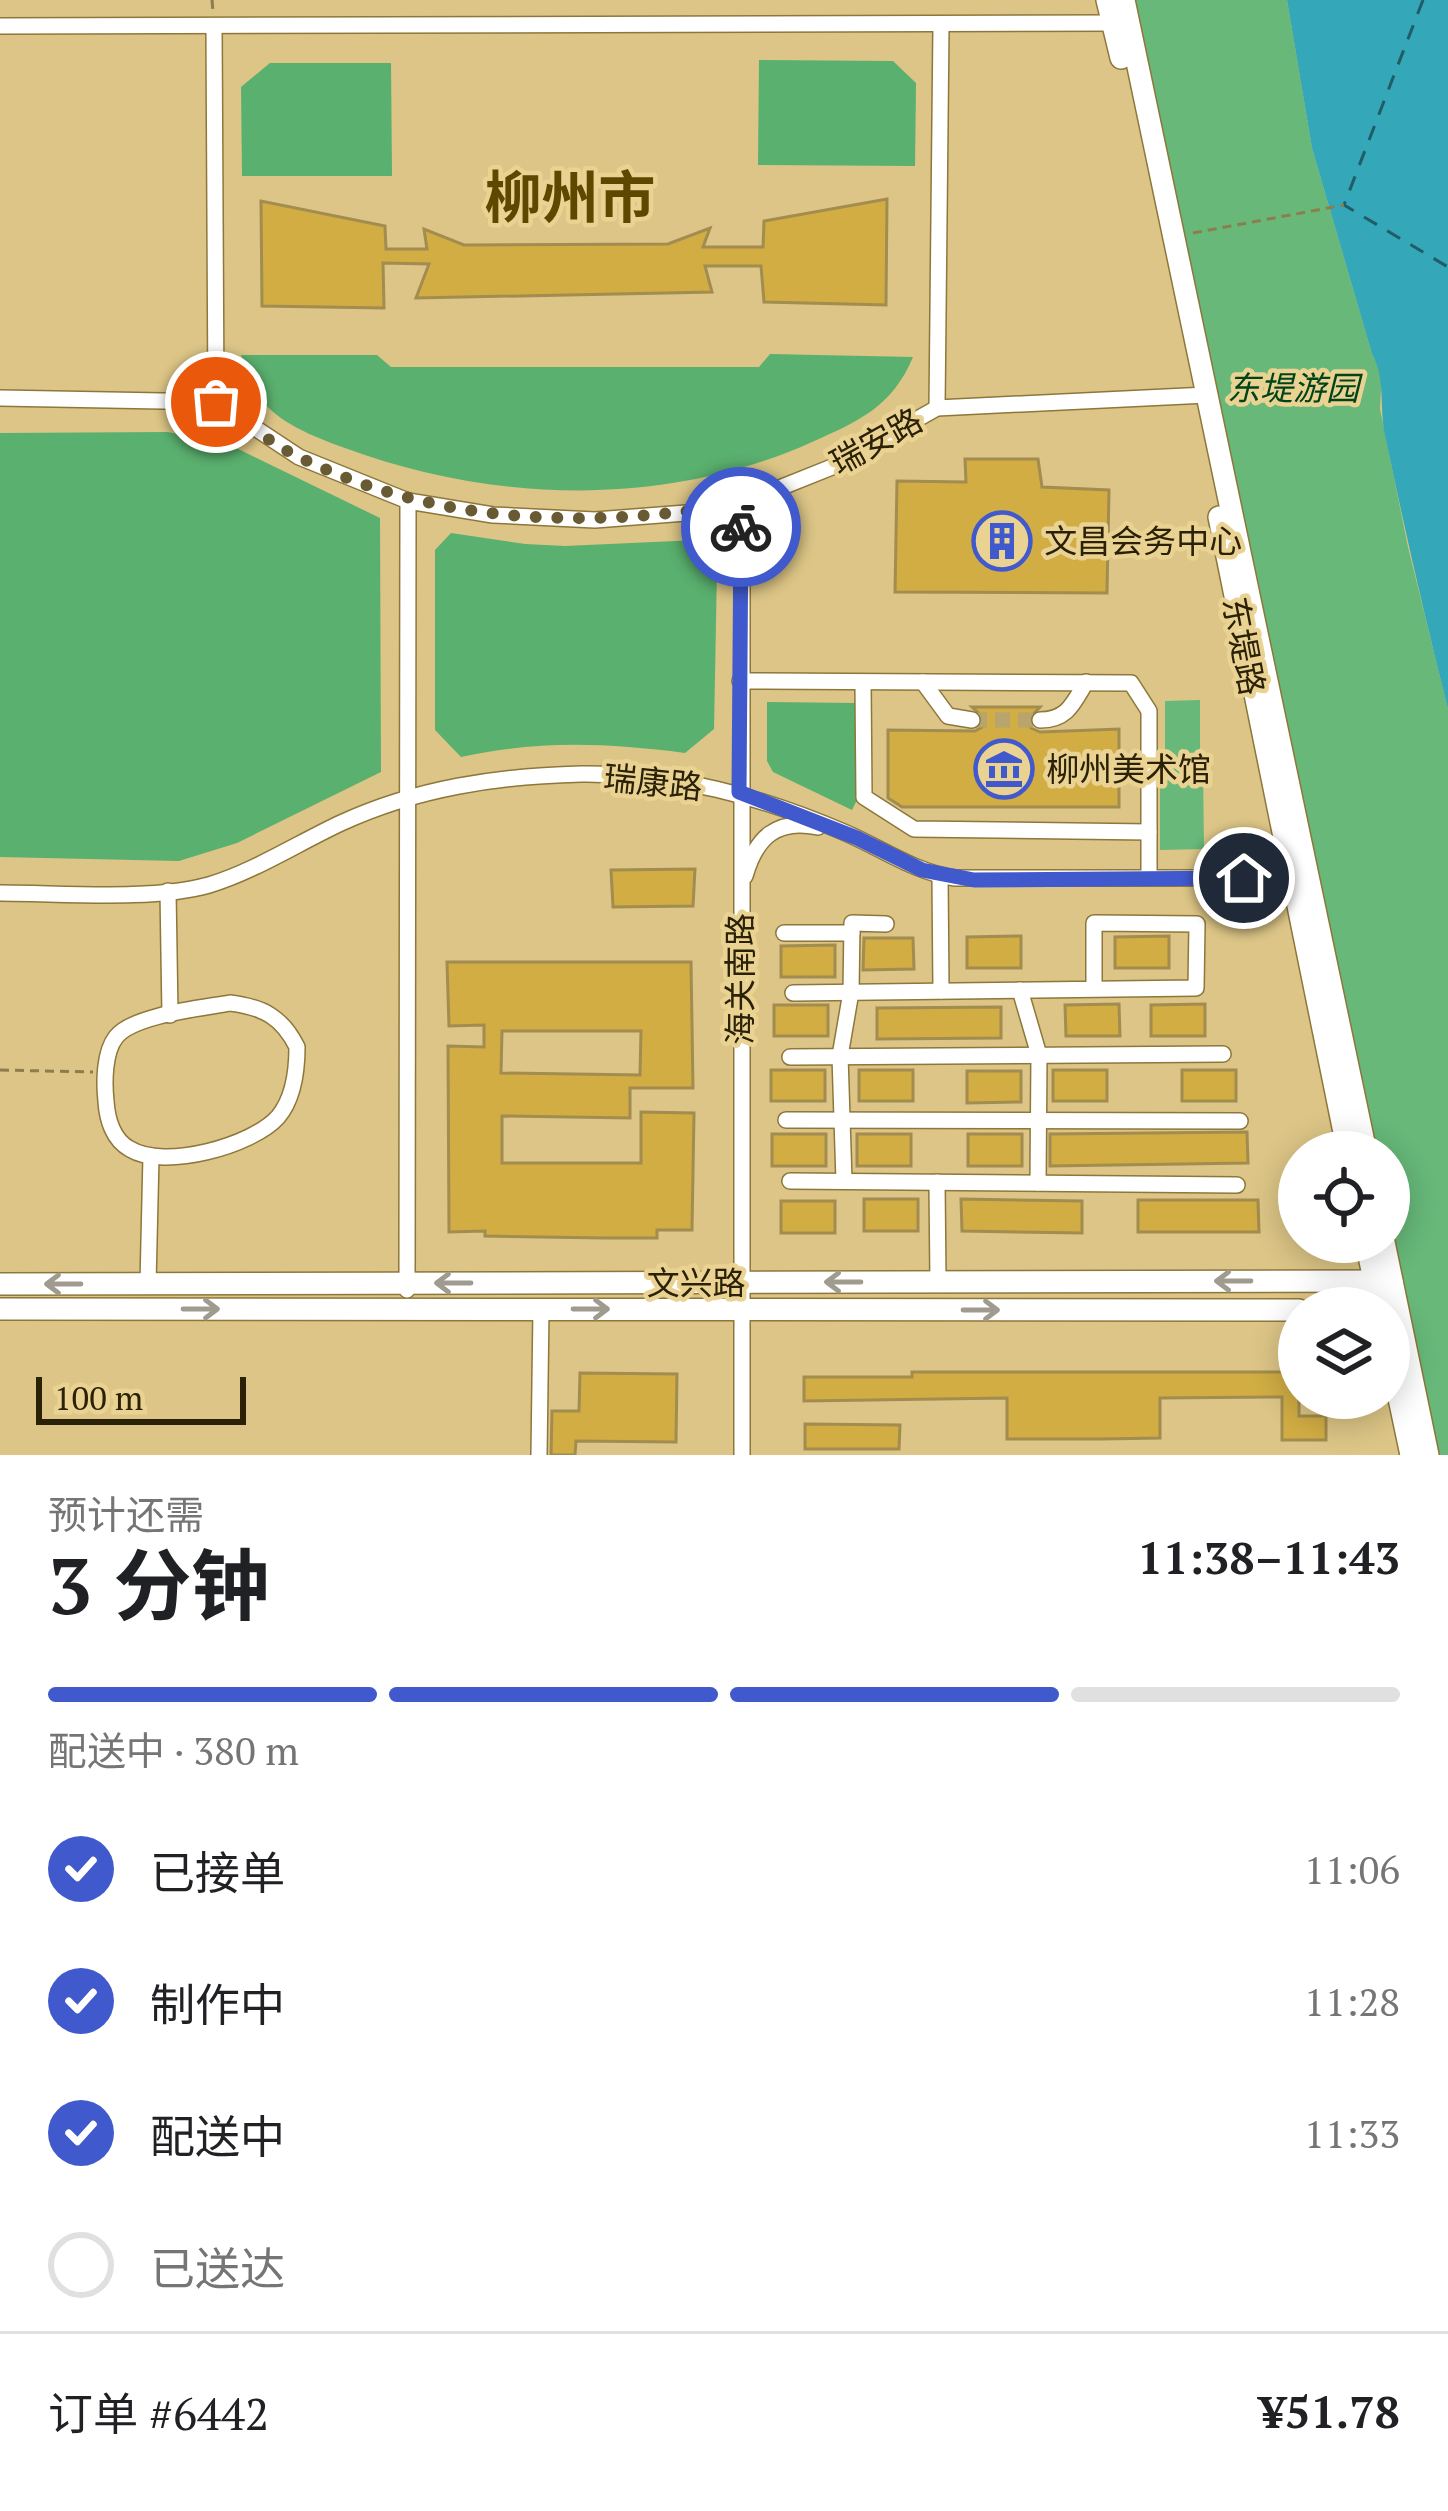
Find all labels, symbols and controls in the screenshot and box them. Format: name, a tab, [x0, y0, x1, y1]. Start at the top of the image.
district label: 柳州市	[485, 159, 656, 234]
pin	[165, 351, 267, 453]
park label: 东堤游园	[1227, 366, 1363, 409]
icon: bag	[183, 369, 249, 435]
street label: 瑞安路	[822, 398, 929, 483]
courier	[681, 467, 801, 587]
icon: bike	[708, 494, 774, 560]
building icon: 文昌会务中心	[971, 510, 1033, 572]
place label: 文昌会务中心	[1044, 519, 1242, 562]
street label: 东堤路	[1214, 593, 1275, 699]
museum icon: 柳州美术馆	[973, 738, 1035, 800]
place label: 柳州美术馆	[1046, 747, 1211, 790]
street label: 瑞康路	[602, 755, 705, 808]
pin	[1193, 827, 1295, 929]
icon: home	[1211, 845, 1277, 911]
street label: 海关南路	[718, 913, 761, 1045]
map controls	[1278, 1131, 1410, 1419]
button: locate	[1278, 1131, 1410, 1263]
street label: 文兴路	[647, 1261, 746, 1304]
one-way arrow	[1214, 1270, 1253, 1292]
one-way arrow	[824, 1271, 863, 1293]
one-way arrow	[434, 1272, 473, 1294]
one-way arrow	[44, 1273, 83, 1295]
button: layers	[1278, 1287, 1410, 1419]
one-way arrow	[181, 1298, 220, 1320]
one-way arrow	[571, 1298, 610, 1320]
one-way arrow	[961, 1299, 1000, 1321]
scale bar	[36, 1371, 246, 1424]
text: 100 m	[54, 1376, 143, 1419]
text: 预计还需	[48, 1488, 204, 1540]
text: 11:38–11:43	[1138, 1527, 1400, 1587]
text: 3 分钟	[48, 1533, 269, 1636]
text: 配送中 · 380 m	[48, 1724, 299, 1776]
icon: check	[48, 1836, 114, 1902]
text: 已接单	[150, 1842, 285, 1902]
text: 11:06	[1304, 1843, 1400, 1895]
icon: check	[48, 1968, 114, 2034]
text: 制作中	[150, 1974, 285, 2034]
text: 11:28	[1304, 1975, 1400, 2027]
icon: check	[48, 2100, 114, 2166]
text: 配送中	[150, 2106, 285, 2166]
text: 11:33	[1304, 2107, 1400, 2159]
text: 已送达	[150, 2238, 285, 2298]
text: ¥51.78	[1260, 2381, 1400, 2441]
text: 订单 #6442	[48, 2383, 269, 2443]

